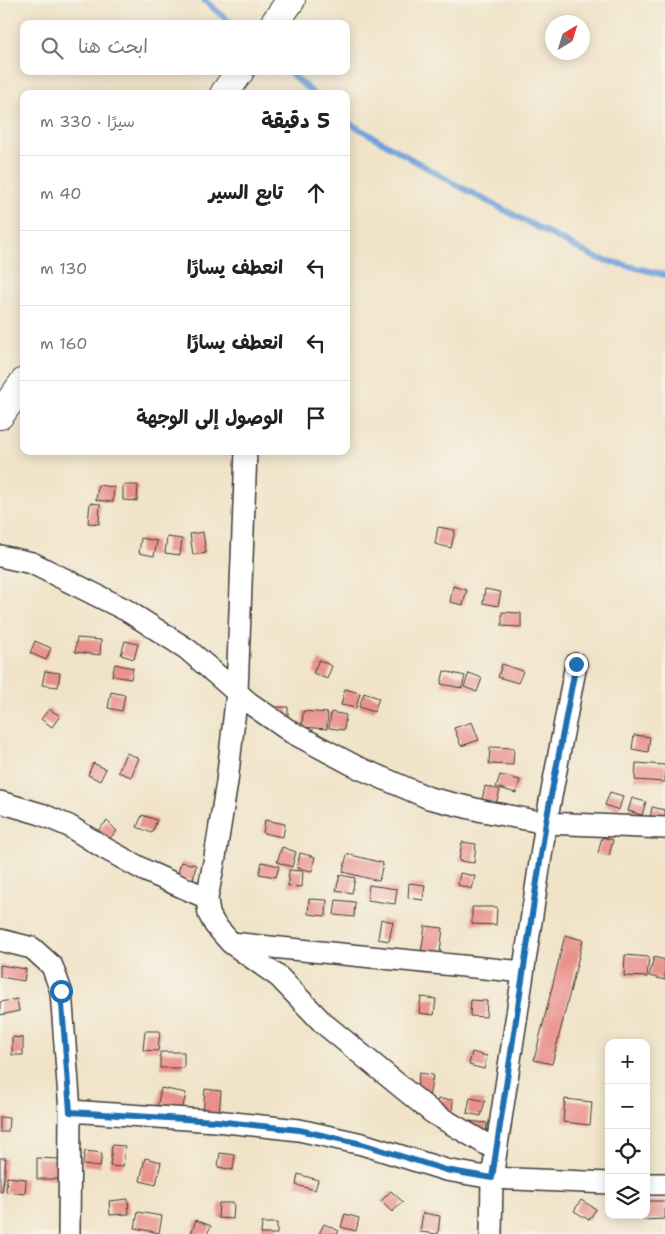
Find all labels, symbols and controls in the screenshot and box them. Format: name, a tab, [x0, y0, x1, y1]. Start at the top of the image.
north arrow	[545, 15, 590, 60]
search box	[20, 20, 350, 75]
icon: search	[38, 34, 66, 62]
text: ابحث هنا	[78, 34, 148, 59]
text: 5 دقيقة	[261, 107, 330, 135]
text: سيرًا · 330 m	[40, 111, 135, 132]
icon: ahead	[302, 179, 330, 207]
text: تابع السير	[209, 180, 283, 205]
text: 40 m	[40, 183, 82, 204]
icon: left	[302, 254, 330, 282]
text: انعطف يسارًا	[187, 255, 283, 280]
text: 130 m	[40, 258, 87, 279]
icon: left	[302, 329, 330, 357]
text: انعطف يسارًا	[187, 330, 283, 355]
text: 160 m	[40, 333, 87, 354]
icon: arrive	[302, 404, 330, 432]
text: الوصول إلى الوجهة	[136, 405, 283, 430]
route end	[565, 653, 588, 676]
route start	[50, 980, 73, 1003]
map controls	[605, 1039, 650, 1219]
button: +	[605, 1039, 650, 1084]
button: −	[605, 1084, 650, 1129]
button: locate	[605, 1129, 650, 1174]
button: layers	[605, 1174, 650, 1219]

